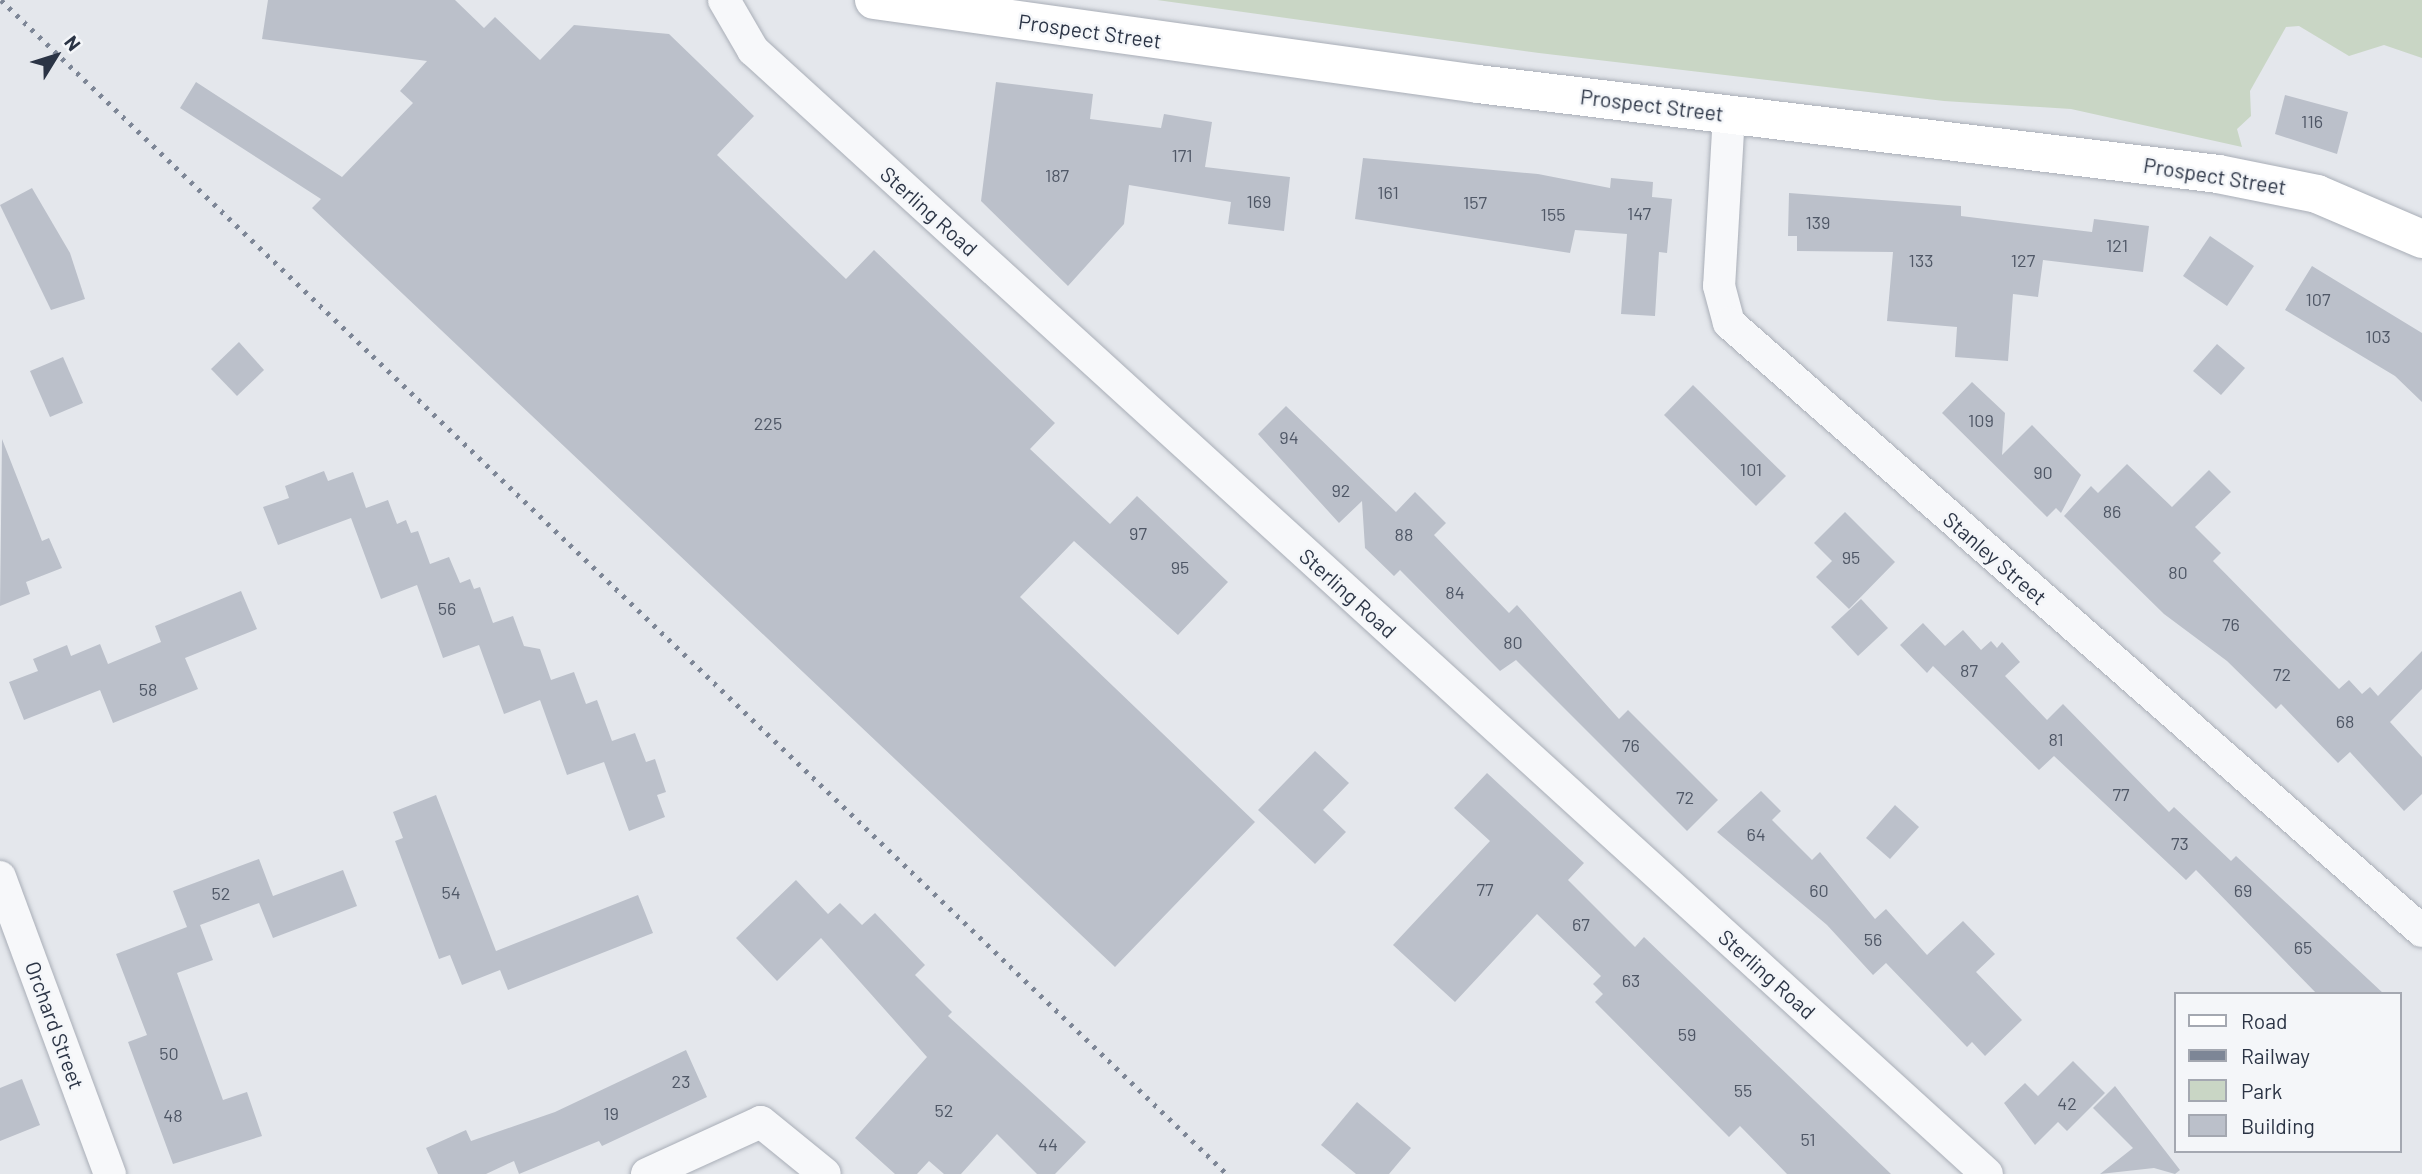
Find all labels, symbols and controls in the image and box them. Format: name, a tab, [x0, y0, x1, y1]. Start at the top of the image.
street label: Prospect Street	[1017, 8, 1163, 54]
north arrow	[21, 21, 91, 91]
text: N	[60, 31, 86, 55]
street label: Prospect Street	[1579, 84, 1725, 126]
house number: 116	[2301, 110, 2323, 132]
house number: 171	[1171, 144, 1193, 166]
street label: Prospect Street	[2142, 152, 2288, 200]
street label: Sterling Road	[875, 161, 983, 261]
house number: 187	[1045, 164, 1069, 186]
house number: 161	[1377, 181, 1399, 203]
house number: 169	[1247, 190, 1271, 212]
house number: 157	[1463, 191, 1487, 213]
house number: 147	[1627, 202, 1651, 224]
house number: 155	[1541, 203, 1565, 225]
house number: 139	[1806, 211, 1830, 233]
house number: 121	[2106, 234, 2128, 256]
house number: 133	[1909, 249, 1933, 271]
house number: 127	[2011, 249, 2035, 271]
house number: 107	[2306, 288, 2330, 310]
house number: 103	[2365, 325, 2391, 347]
house number: 109	[1968, 409, 1994, 431]
house number: 225	[754, 412, 782, 434]
house number: 94	[1279, 426, 1299, 448]
house number: 101	[1740, 458, 1762, 480]
house number: 90	[2033, 461, 2053, 483]
house number: 92	[1331, 479, 1351, 501]
house number: 86	[2103, 500, 2121, 522]
street label: Stanley Street	[1938, 506, 2052, 610]
house number: 97	[1129, 522, 1147, 544]
house number: 88	[1395, 523, 1413, 545]
street label: Sterling Road	[1294, 543, 1402, 643]
house number: 95	[1842, 546, 1860, 568]
house number: 95	[1171, 556, 1189, 578]
house number: 80	[2168, 561, 2188, 583]
house number: 84	[1445, 581, 1465, 603]
house number: 56	[438, 597, 456, 619]
house number: 76	[2222, 613, 2240, 635]
house number: 80	[1503, 631, 1523, 653]
house number: 87	[1960, 659, 1978, 681]
house number: 72	[2273, 663, 2291, 685]
house number: 58	[139, 678, 157, 700]
house number: 68	[2336, 710, 2354, 732]
house number: 81	[2048, 728, 2064, 750]
house number: 76	[1622, 734, 1640, 756]
house number: 77	[2112, 783, 2130, 805]
house number: 72	[1676, 786, 1694, 808]
house number: 64	[1746, 823, 1766, 845]
house number: 73	[2171, 832, 2189, 854]
house number: 77	[1476, 878, 1494, 900]
house number: 60	[1809, 879, 1829, 901]
house number: 69	[2234, 879, 2252, 901]
house number: 54	[441, 881, 461, 903]
house number: 52	[212, 882, 230, 904]
house number: 67	[1572, 913, 1590, 935]
street label: Sterling Road	[1713, 924, 1821, 1024]
house number: 56	[1864, 928, 1882, 950]
house number: 65	[2294, 936, 2312, 958]
street label: Orchard Street	[20, 958, 90, 1092]
house number: 63	[1622, 969, 1640, 991]
legend	[2174, 992, 2401, 1153]
text: Road	[2241, 1008, 2287, 1033]
house number: 59	[1678, 1023, 1696, 1045]
house number: 50	[159, 1042, 179, 1064]
text: Railway	[2241, 1043, 2310, 1068]
house number: 23	[672, 1070, 690, 1092]
text: Park	[2241, 1078, 2282, 1103]
house number: 55	[1734, 1079, 1752, 1101]
house number: 42	[2057, 1092, 2077, 1114]
house number: 52	[935, 1099, 953, 1121]
house number: 19	[603, 1102, 619, 1124]
house number: 48	[163, 1104, 183, 1126]
text: Building	[2241, 1113, 2315, 1138]
house number: 51	[1800, 1128, 1816, 1150]
house number: 44	[1038, 1133, 1058, 1155]

